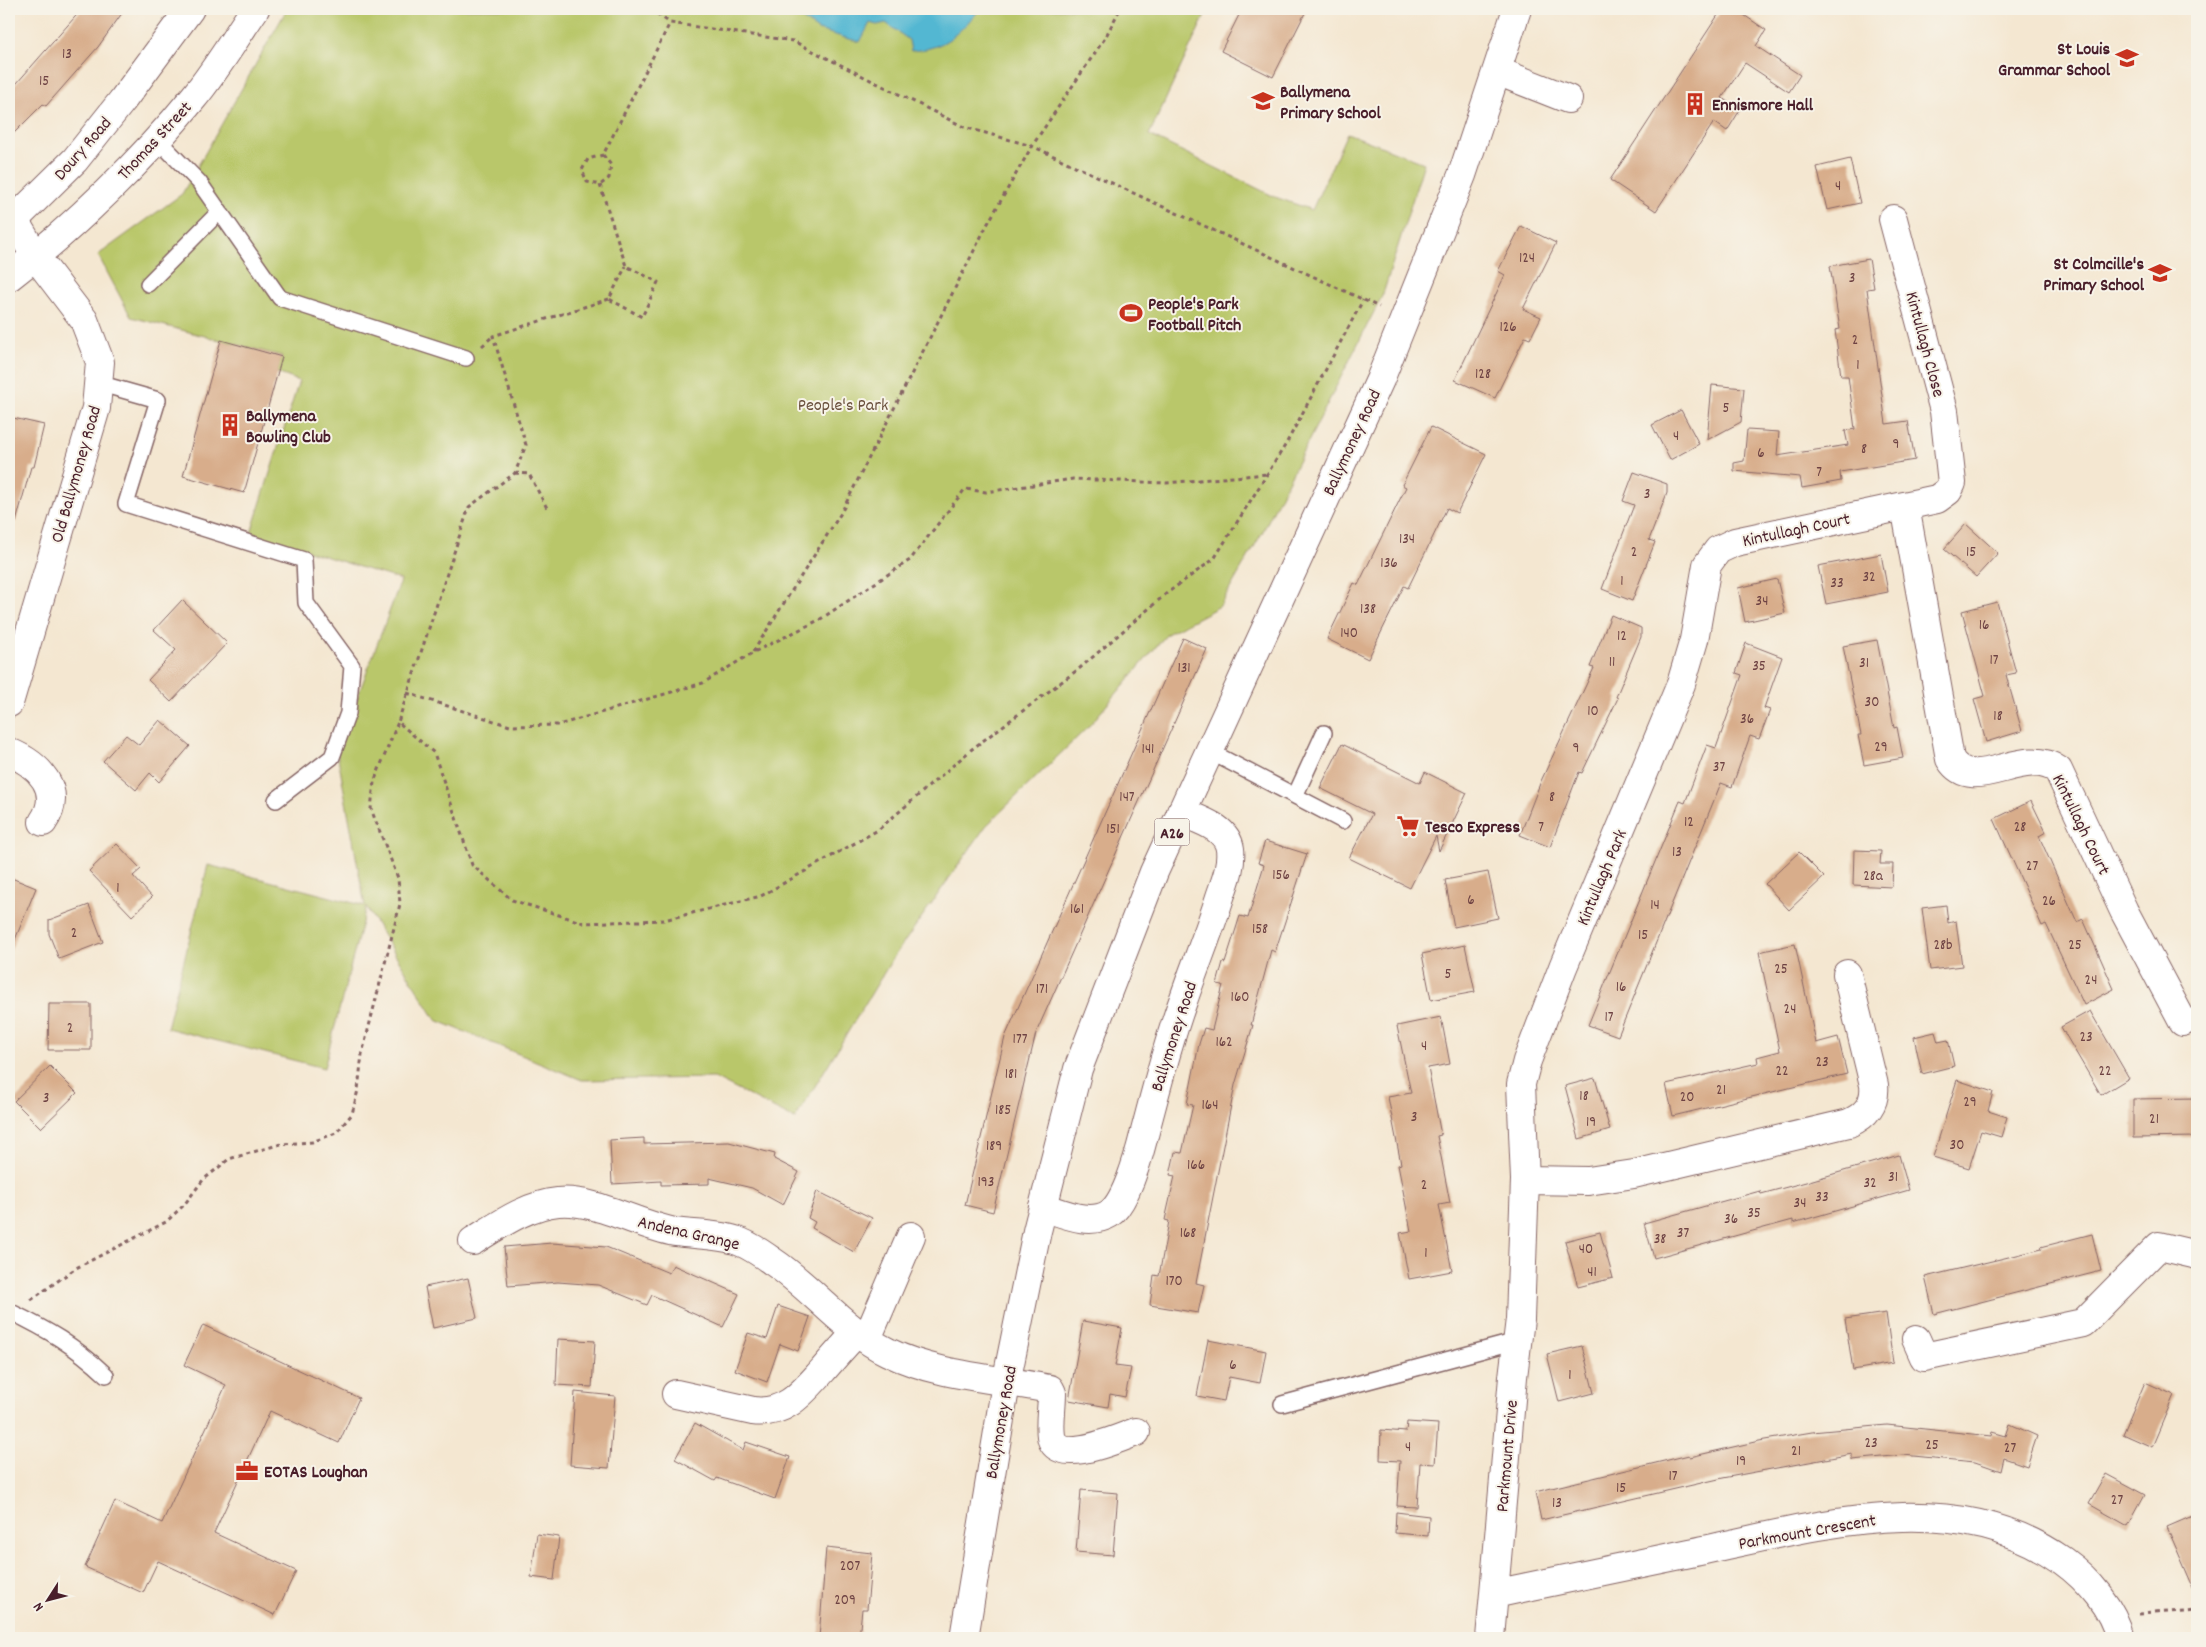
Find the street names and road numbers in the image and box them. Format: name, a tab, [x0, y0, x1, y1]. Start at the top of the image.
street label: Thomas Street	[113, 96, 199, 187]
street label: Doury Road	[49, 112, 119, 187]
street label: Kintullagh Close	[1897, 289, 1950, 400]
street label: Ballymoney Road	[1318, 386, 1389, 500]
street label: Old Ballymoney Road	[46, 403, 109, 546]
street label: Kintullagh Court	[1740, 508, 1853, 555]
street label: Kintullagh Court	[2045, 770, 2115, 880]
road number: A26	[1154, 819, 1190, 846]
street label: Kintullagh Park	[1572, 826, 1635, 930]
street label: Ballymoney Road	[1146, 978, 1205, 1095]
street label: Andena Grange	[635, 1211, 742, 1258]
street label: Ballymoney Road	[980, 1364, 1025, 1481]
street label: Parkmount Drive	[1491, 1399, 1526, 1513]
street label: Parkmount Crescent	[1737, 1509, 1878, 1558]

